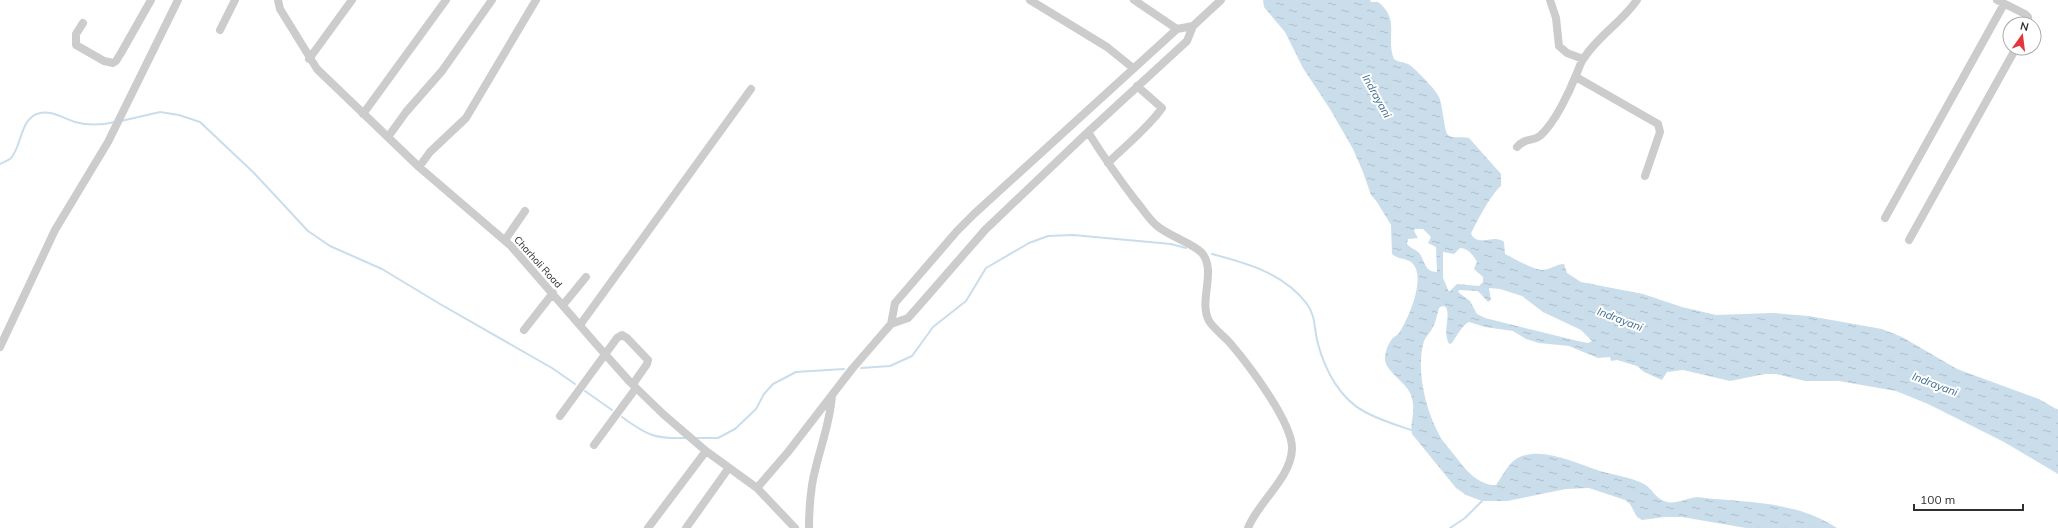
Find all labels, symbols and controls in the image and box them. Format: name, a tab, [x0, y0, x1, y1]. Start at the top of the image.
north arrow	[2002, 16, 2042, 56]
text: N	[2019, 18, 2030, 34]
water label: Indrayani	[1359, 72, 1395, 121]
street label: Charholi Road	[511, 233, 565, 291]
water label: Indrayani	[1595, 304, 1645, 334]
water label: Indrayani	[1910, 369, 1960, 399]
scale bar	[1914, 486, 2023, 512]
text: 100 m	[1920, 492, 1955, 507]

